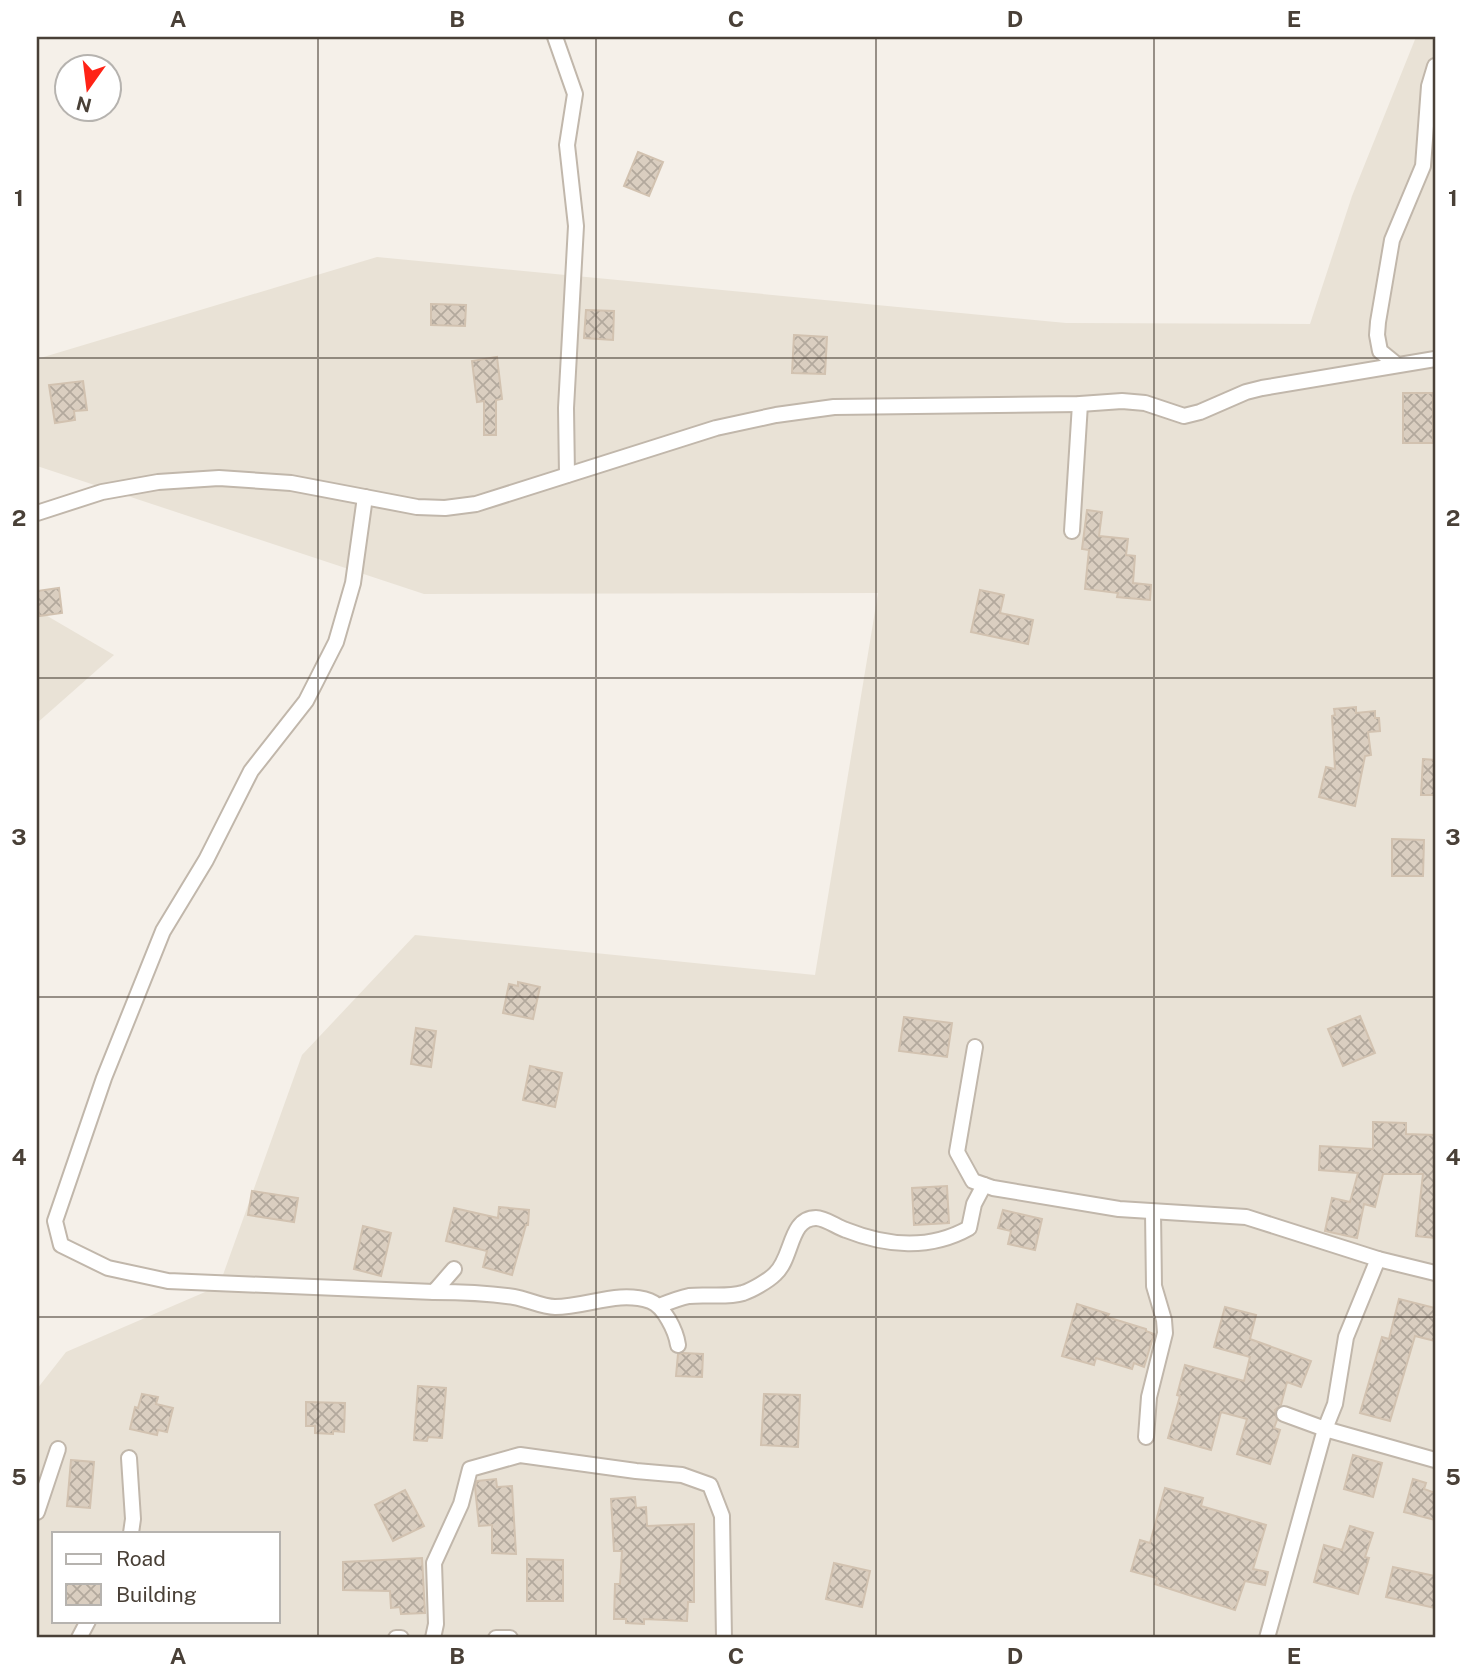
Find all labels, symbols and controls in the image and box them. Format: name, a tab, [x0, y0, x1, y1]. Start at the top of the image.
text: A	[170, 5, 187, 32]
text: B	[449, 5, 465, 32]
text: C	[728, 5, 744, 32]
text: D	[1007, 5, 1023, 32]
text: E	[1287, 5, 1301, 32]
north arrow	[52, 52, 122, 122]
text: N	[74, 92, 94, 117]
text: 1	[14, 184, 24, 211]
text: 1	[1448, 184, 1458, 211]
text: 2	[12, 504, 26, 531]
text: 2	[1446, 504, 1460, 531]
text: 3	[11, 823, 27, 850]
text: 3	[1445, 823, 1461, 850]
text: 4	[11, 1143, 27, 1170]
text: 4	[1445, 1143, 1461, 1170]
text: 5	[11, 1463, 27, 1490]
text: 5	[1445, 1463, 1461, 1490]
legend	[52, 1532, 280, 1622]
text: Road	[116, 1546, 166, 1571]
text: Building	[116, 1582, 197, 1607]
text: A	[170, 1642, 187, 1669]
text: B	[449, 1642, 465, 1669]
text: C	[728, 1642, 744, 1669]
text: D	[1007, 1642, 1023, 1669]
text: E	[1287, 1642, 1301, 1669]

